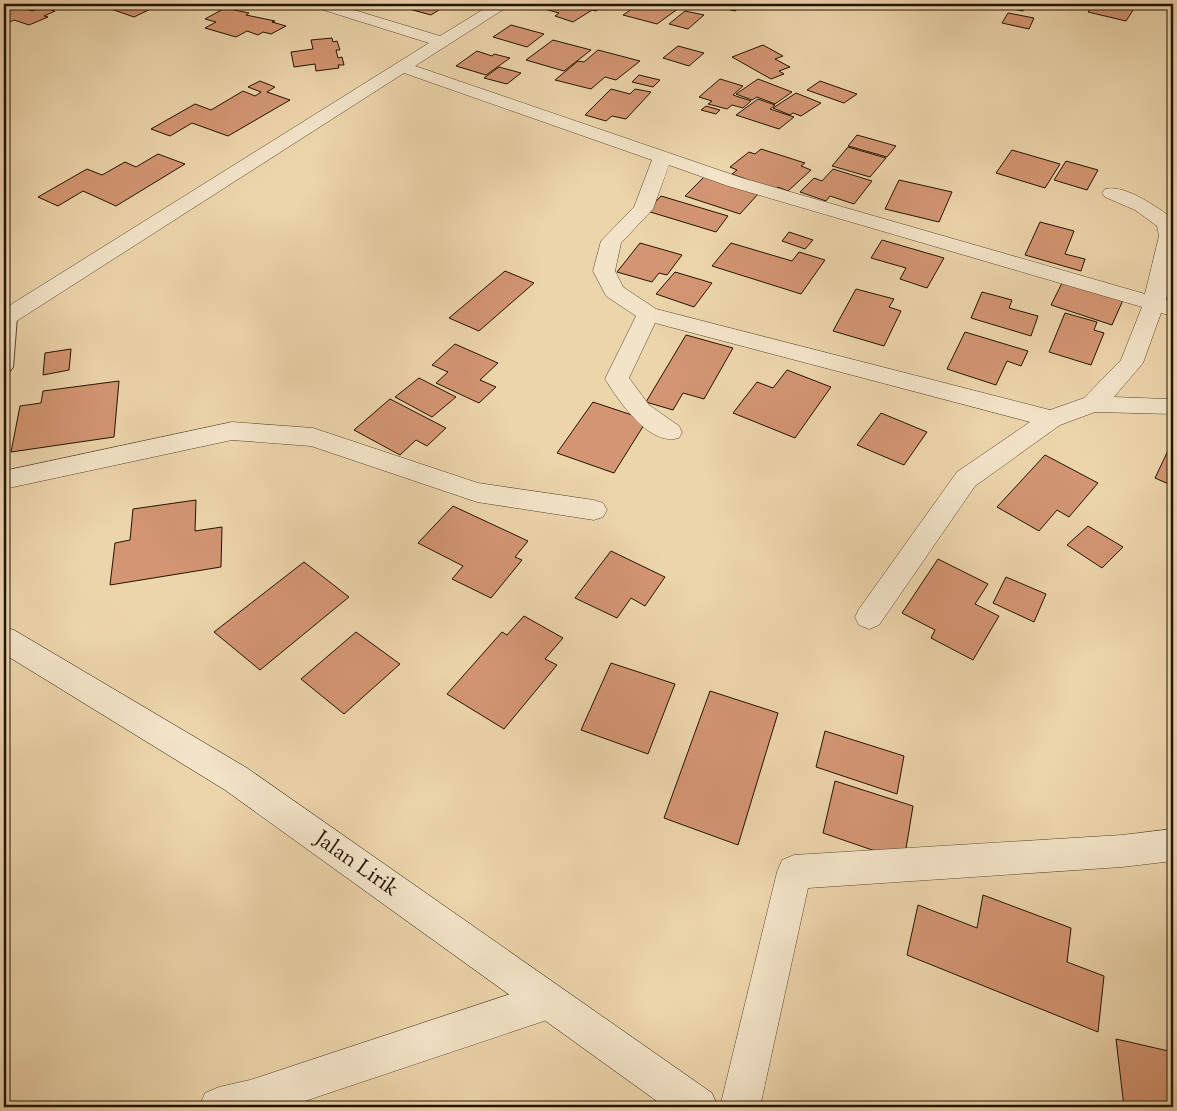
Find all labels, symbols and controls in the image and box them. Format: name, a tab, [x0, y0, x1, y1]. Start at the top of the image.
street label: Jalan Lirik	[307, 824, 405, 906]

